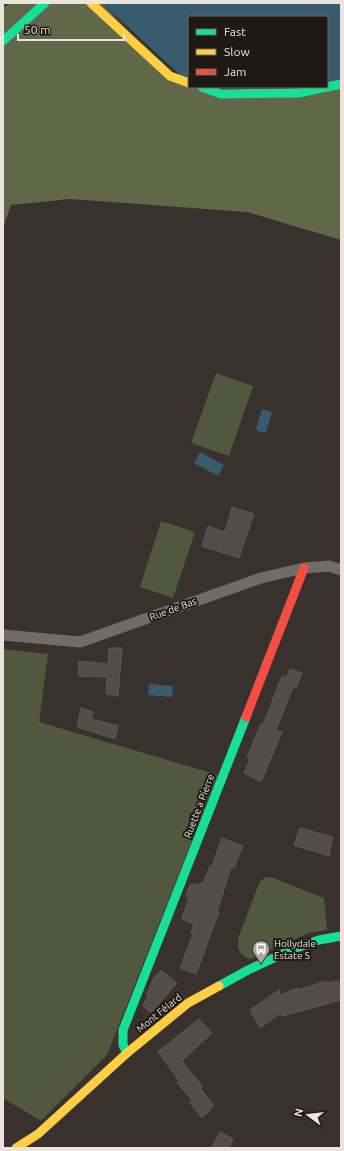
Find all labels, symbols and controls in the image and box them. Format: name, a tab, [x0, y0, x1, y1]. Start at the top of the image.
scale bar	[18, 16, 124, 42]
legend	[188, 16, 328, 88]
text: 50 m	[24, 23, 51, 36]
text: Fast	[224, 25, 246, 38]
text: Slow	[224, 45, 250, 58]
text: Jam	[224, 65, 246, 78]
street label: Rue de Bas	[148, 595, 198, 623]
street label: Ruette a Pierre	[182, 772, 216, 840]
place label: Hollydale Estate S	[274, 938, 316, 961]
bus stop icon: Hollydale Estate S	[251, 939, 271, 964]
street label: Mont Félard	[134, 991, 184, 1034]
north arrow	[288, 1095, 328, 1135]
text: N	[291, 1107, 305, 1118]

